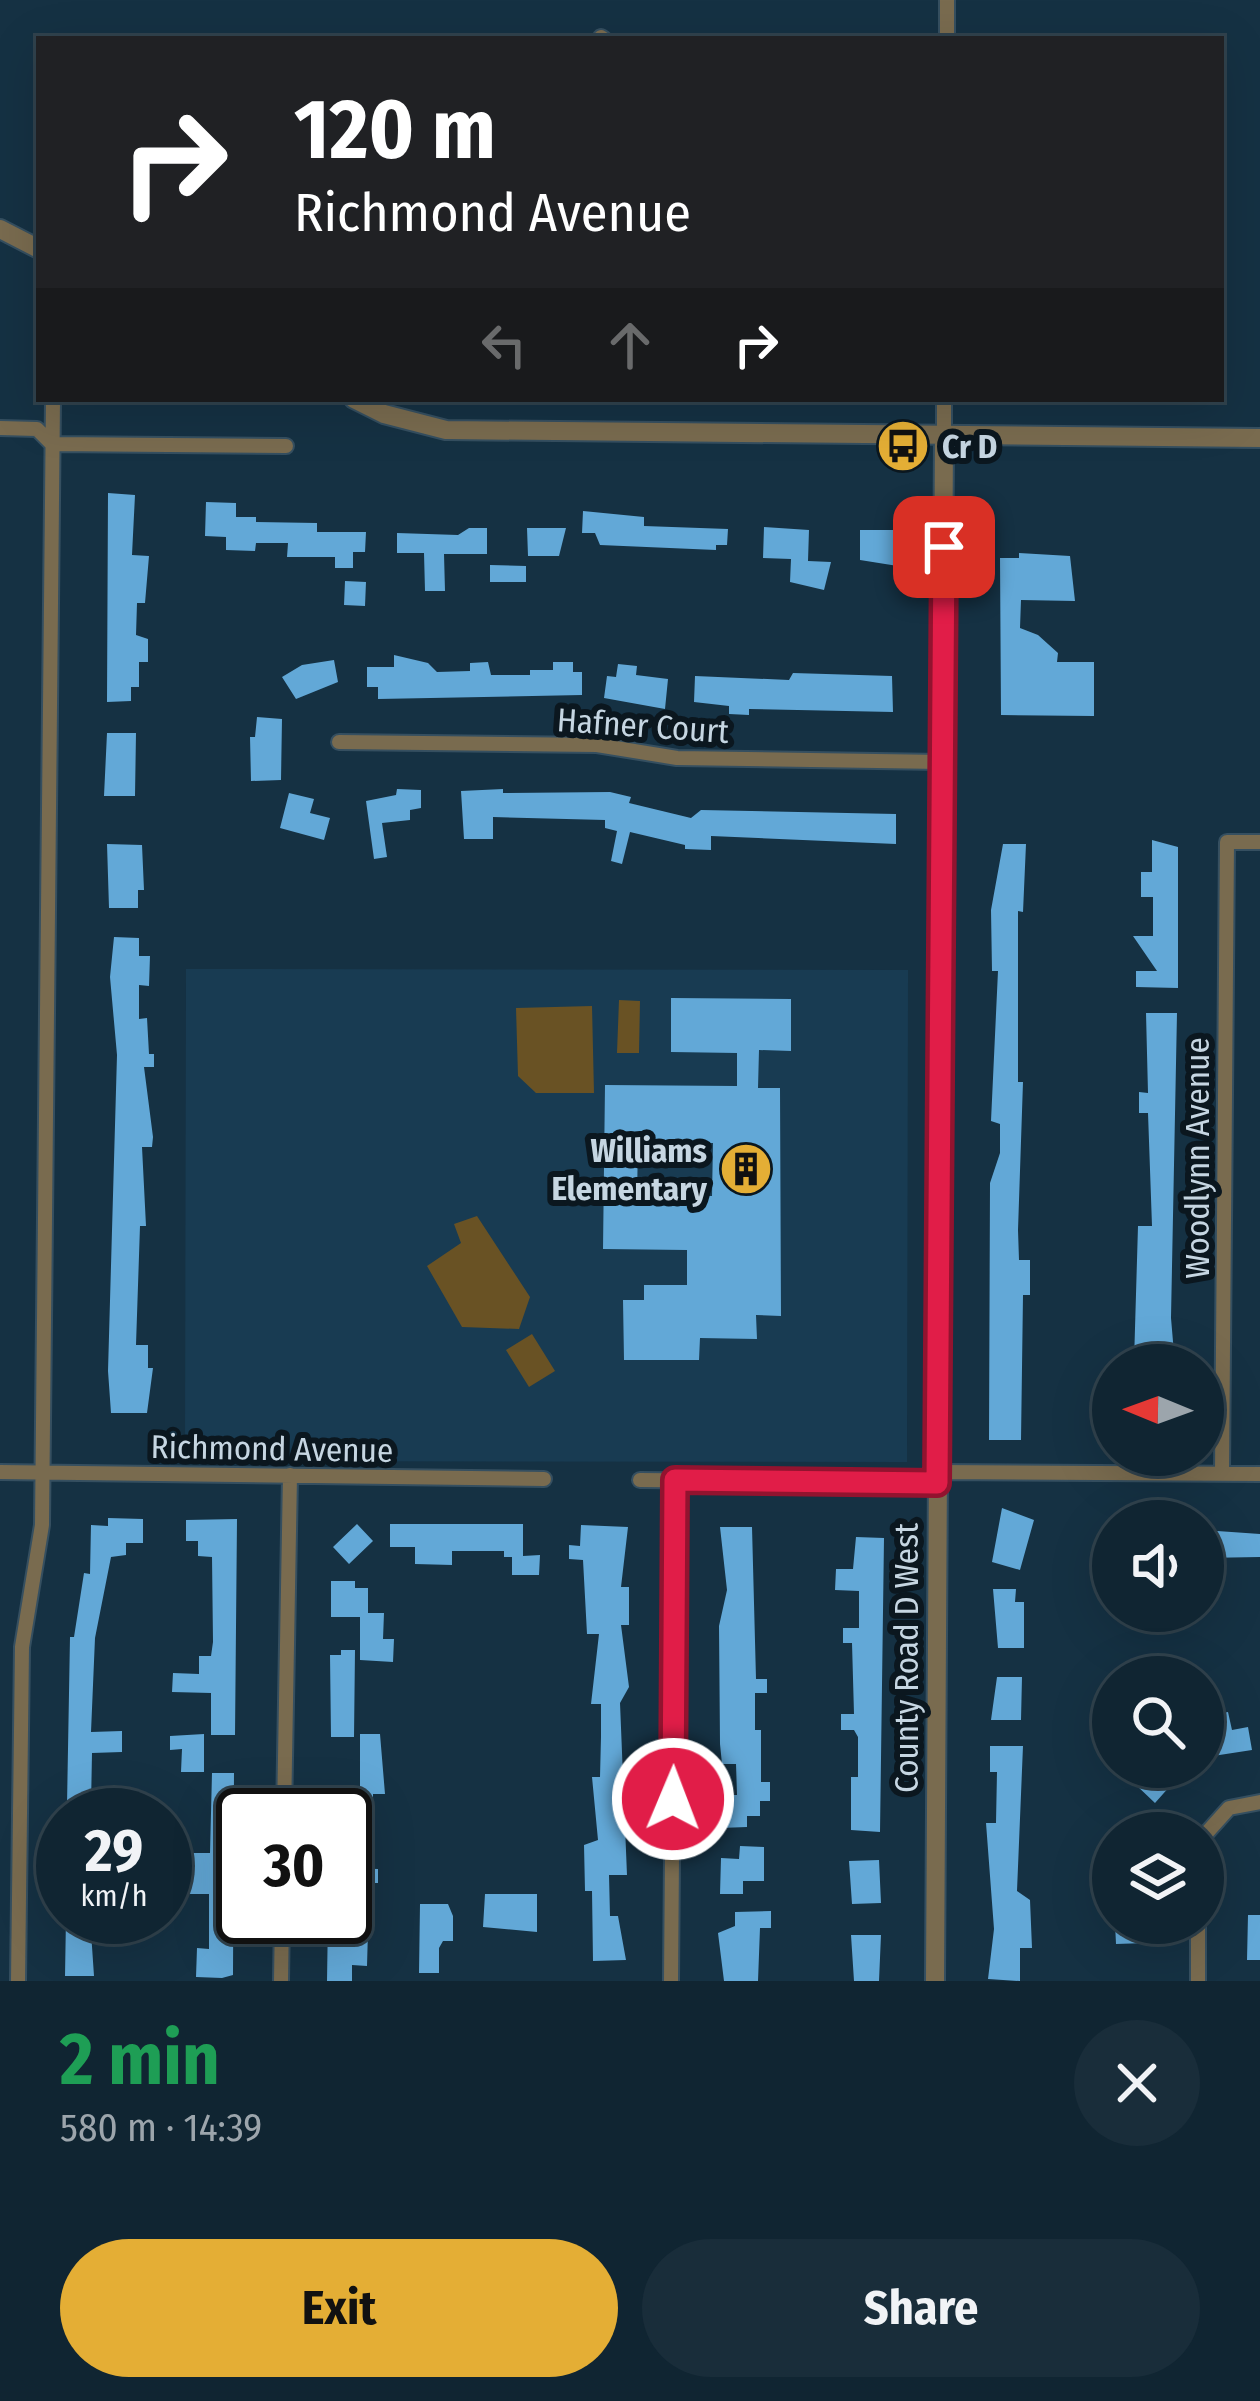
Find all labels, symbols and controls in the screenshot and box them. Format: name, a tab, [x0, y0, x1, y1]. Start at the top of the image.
text: 120 m	[294, 79, 496, 180]
icon: right	[96, 84, 252, 240]
text: Richmond Avenue	[294, 181, 691, 245]
icon: left	[471, 312, 537, 378]
icon: ahead	[597, 312, 663, 378]
icon: right	[723, 312, 789, 378]
bus stop icon: Cr D	[875, 418, 931, 474]
place label: Cr D	[942, 427, 997, 467]
pin	[893, 496, 995, 598]
icon: arrive	[911, 514, 977, 580]
street label: Hafner Court	[556, 700, 730, 752]
street label: Woodlynn Avenue	[1178, 1037, 1218, 1279]
place label: Williams Elementary	[551, 1131, 707, 1209]
building icon: Williams Elementary	[718, 1141, 774, 1197]
north arrow	[1092, 1344, 1224, 1476]
map controls	[1092, 1344, 1224, 1944]
street label: Richmond Avenue	[150, 1427, 394, 1471]
button: sound	[1092, 1500, 1224, 1632]
street label: County Road D West	[887, 1523, 927, 1793]
button: search	[1092, 1656, 1224, 1788]
position arrow	[610, 1736, 736, 1862]
speed limit sign: 30	[216, 1788, 372, 1944]
button: layers	[1092, 1812, 1224, 1944]
text: 29	[85, 1815, 143, 1887]
text: km/h	[81, 1878, 147, 1914]
text: 2 min	[60, 2017, 220, 2103]
button: close	[1074, 2020, 1200, 2146]
text: 580 m · 14:39	[60, 2105, 262, 2151]
button: Exit	[60, 2239, 618, 2377]
button: Share	[642, 2239, 1200, 2377]

